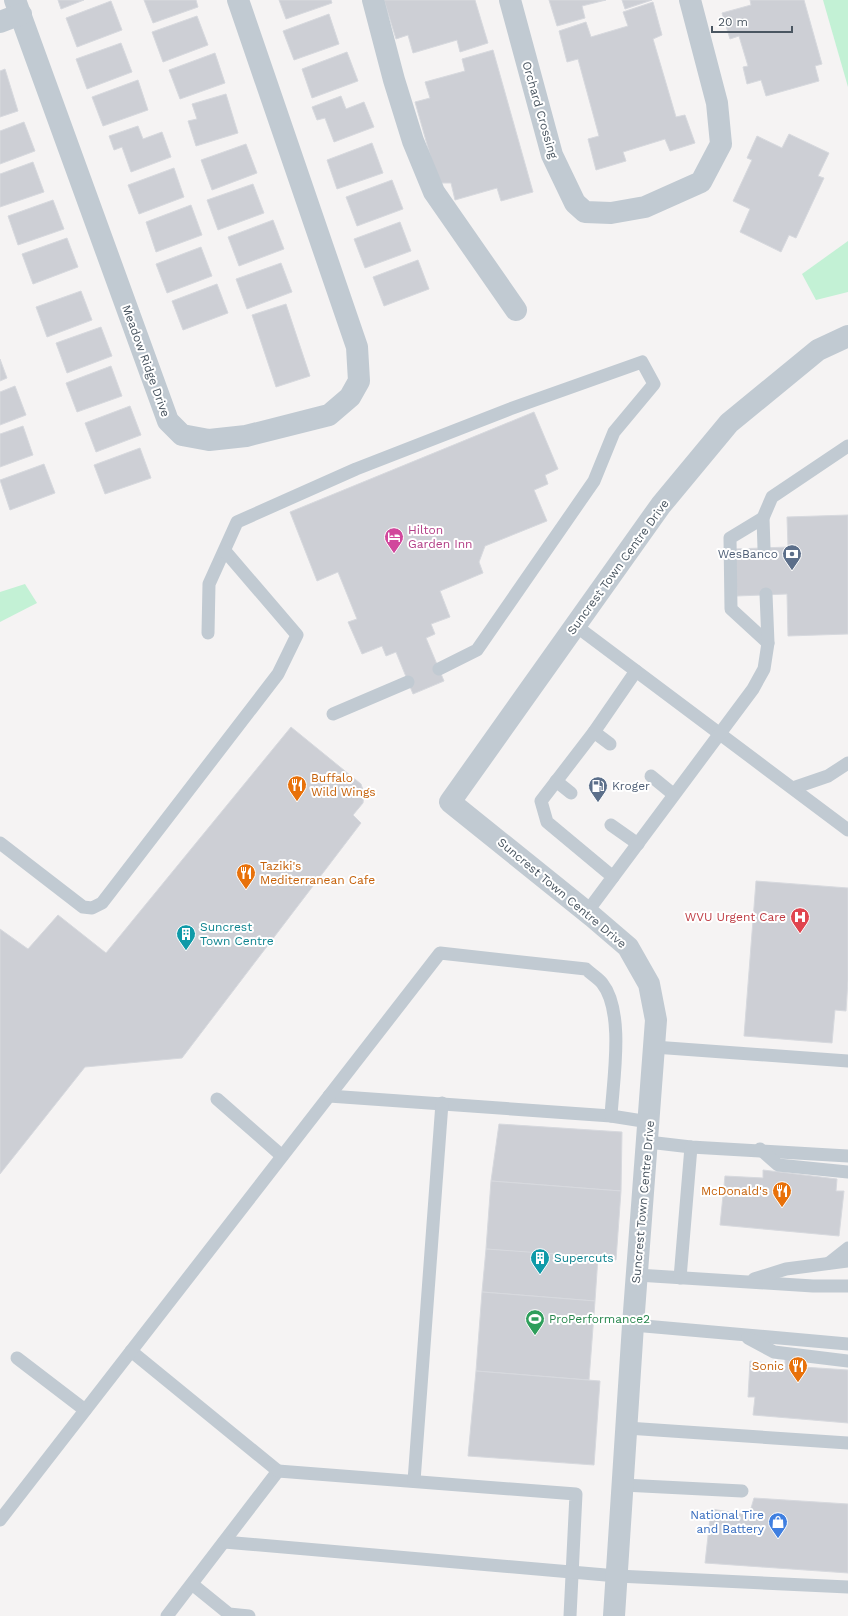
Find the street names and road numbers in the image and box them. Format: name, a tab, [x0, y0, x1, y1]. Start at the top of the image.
street label: Orchard Crossing	[519, 60, 561, 161]
street label: Meadow Ridge Drive	[119, 303, 173, 419]
street label: Suncrest Town Centre Drive	[564, 497, 672, 637]
street label: Suncrest Town Centre Drive	[495, 835, 629, 951]
street label: Suncrest Town Centre Drive	[629, 1120, 657, 1284]

